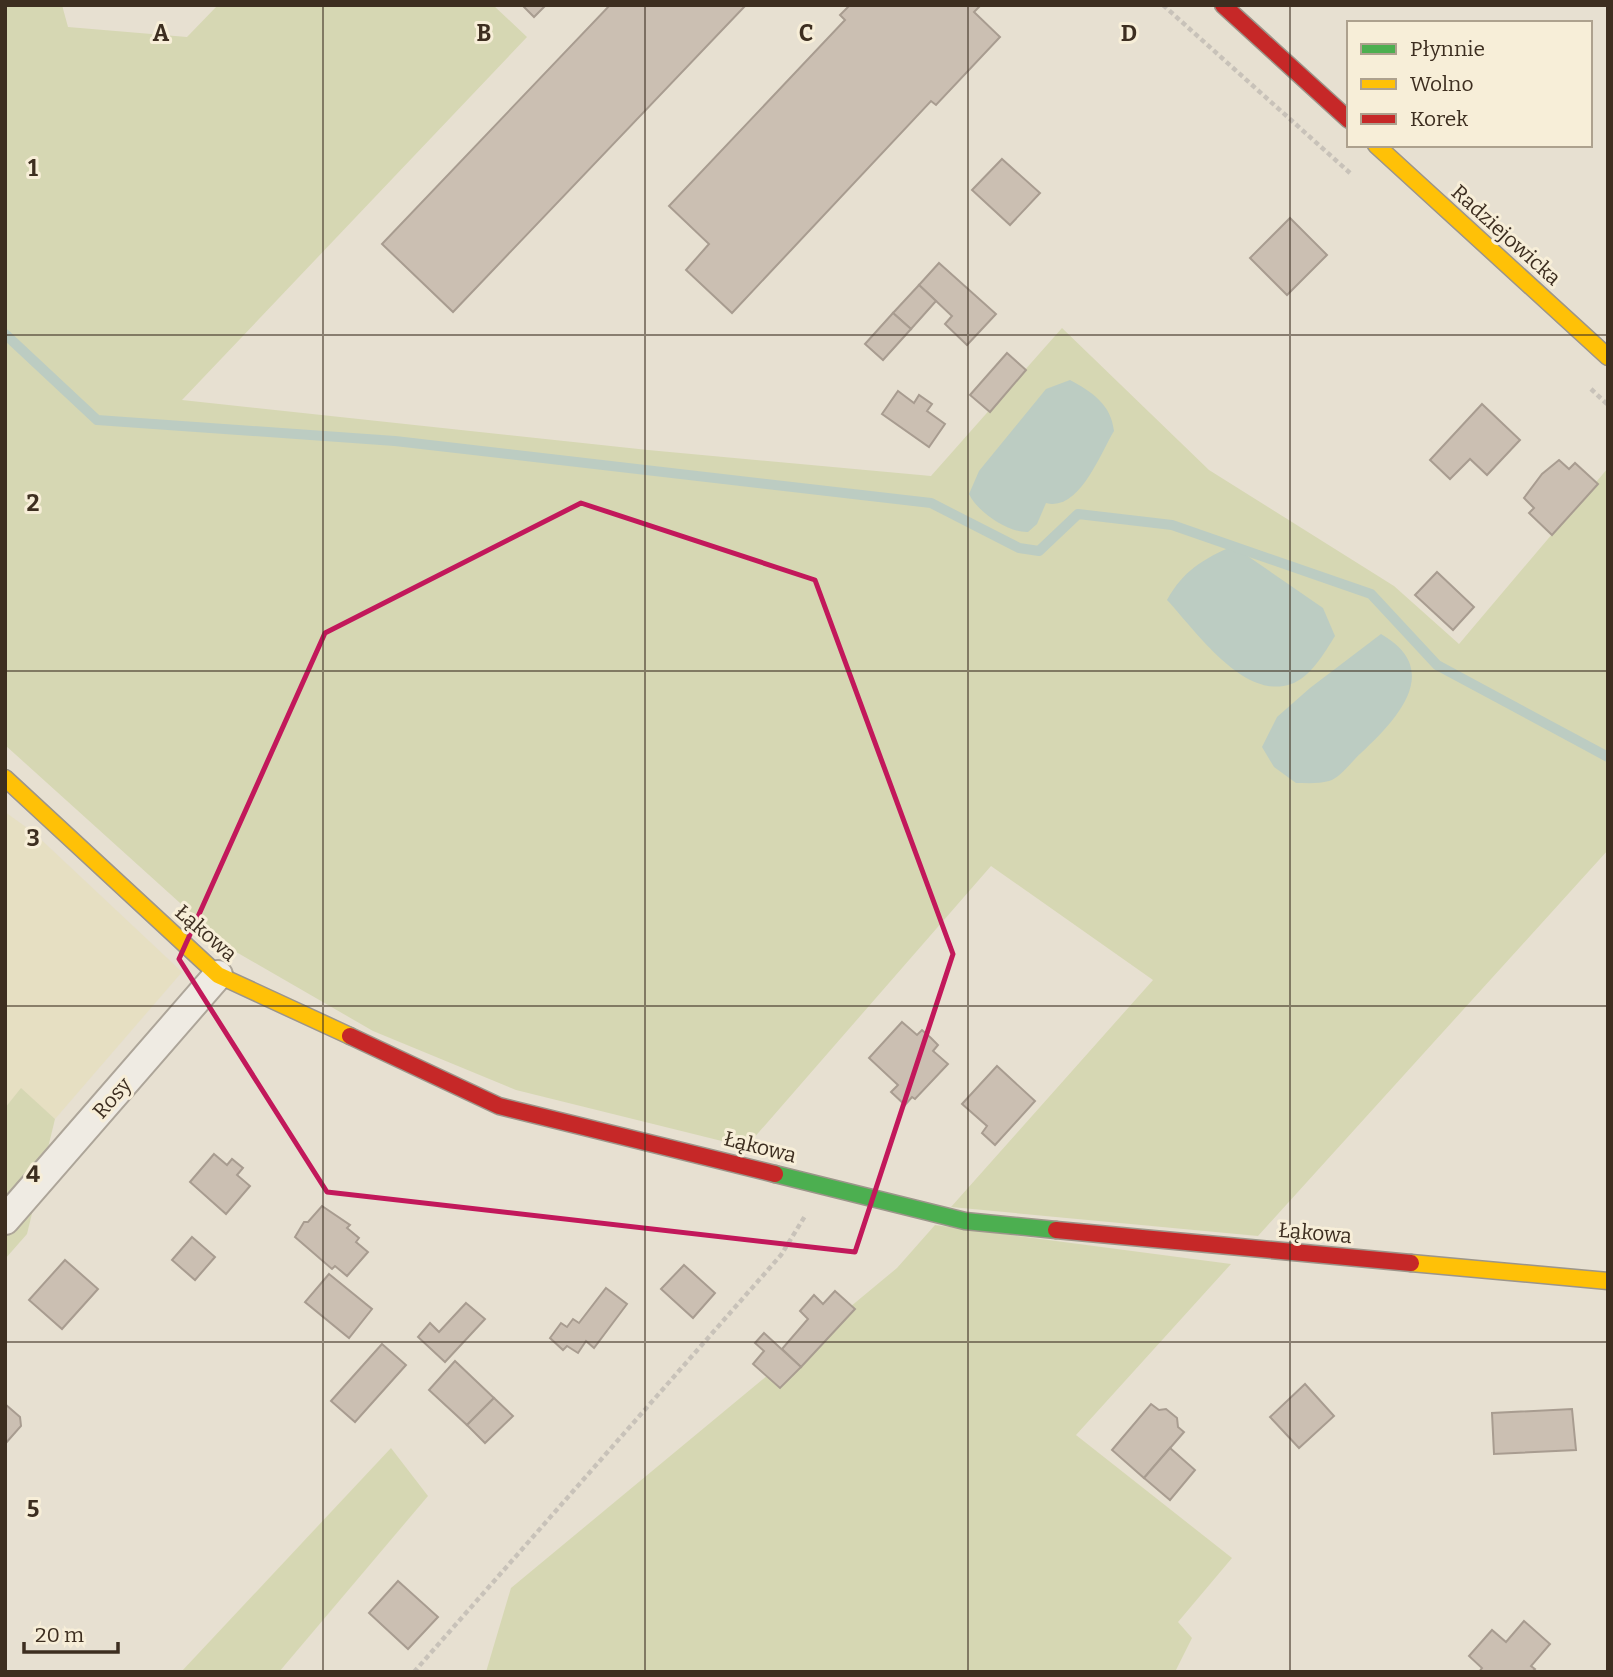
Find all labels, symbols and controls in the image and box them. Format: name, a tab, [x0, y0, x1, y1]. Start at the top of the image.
text: A	[153, 19, 170, 47]
text: B	[477, 19, 491, 47]
text: C	[799, 19, 813, 47]
text: D	[1121, 19, 1137, 47]
legend	[1347, 21, 1592, 147]
text: Płynnie	[1410, 36, 1485, 62]
text: Wolno	[1410, 71, 1473, 97]
text: Korek	[1410, 106, 1468, 132]
text: 1	[28, 154, 38, 182]
street label: Radziejowicka	[1446, 179, 1566, 291]
text: 2	[27, 489, 40, 517]
text: 3	[26, 824, 40, 852]
street label: Łąkowa	[170, 899, 243, 967]
street label: Rosy	[87, 1071, 138, 1124]
street label: Łąkowa	[721, 1125, 799, 1169]
text: 4	[26, 1160, 40, 1188]
street label: Łąkowa	[1277, 1217, 1353, 1249]
text: 5	[27, 1495, 39, 1523]
scale bar	[24, 1610, 119, 1654]
text: 20 m	[35, 1622, 84, 1648]

